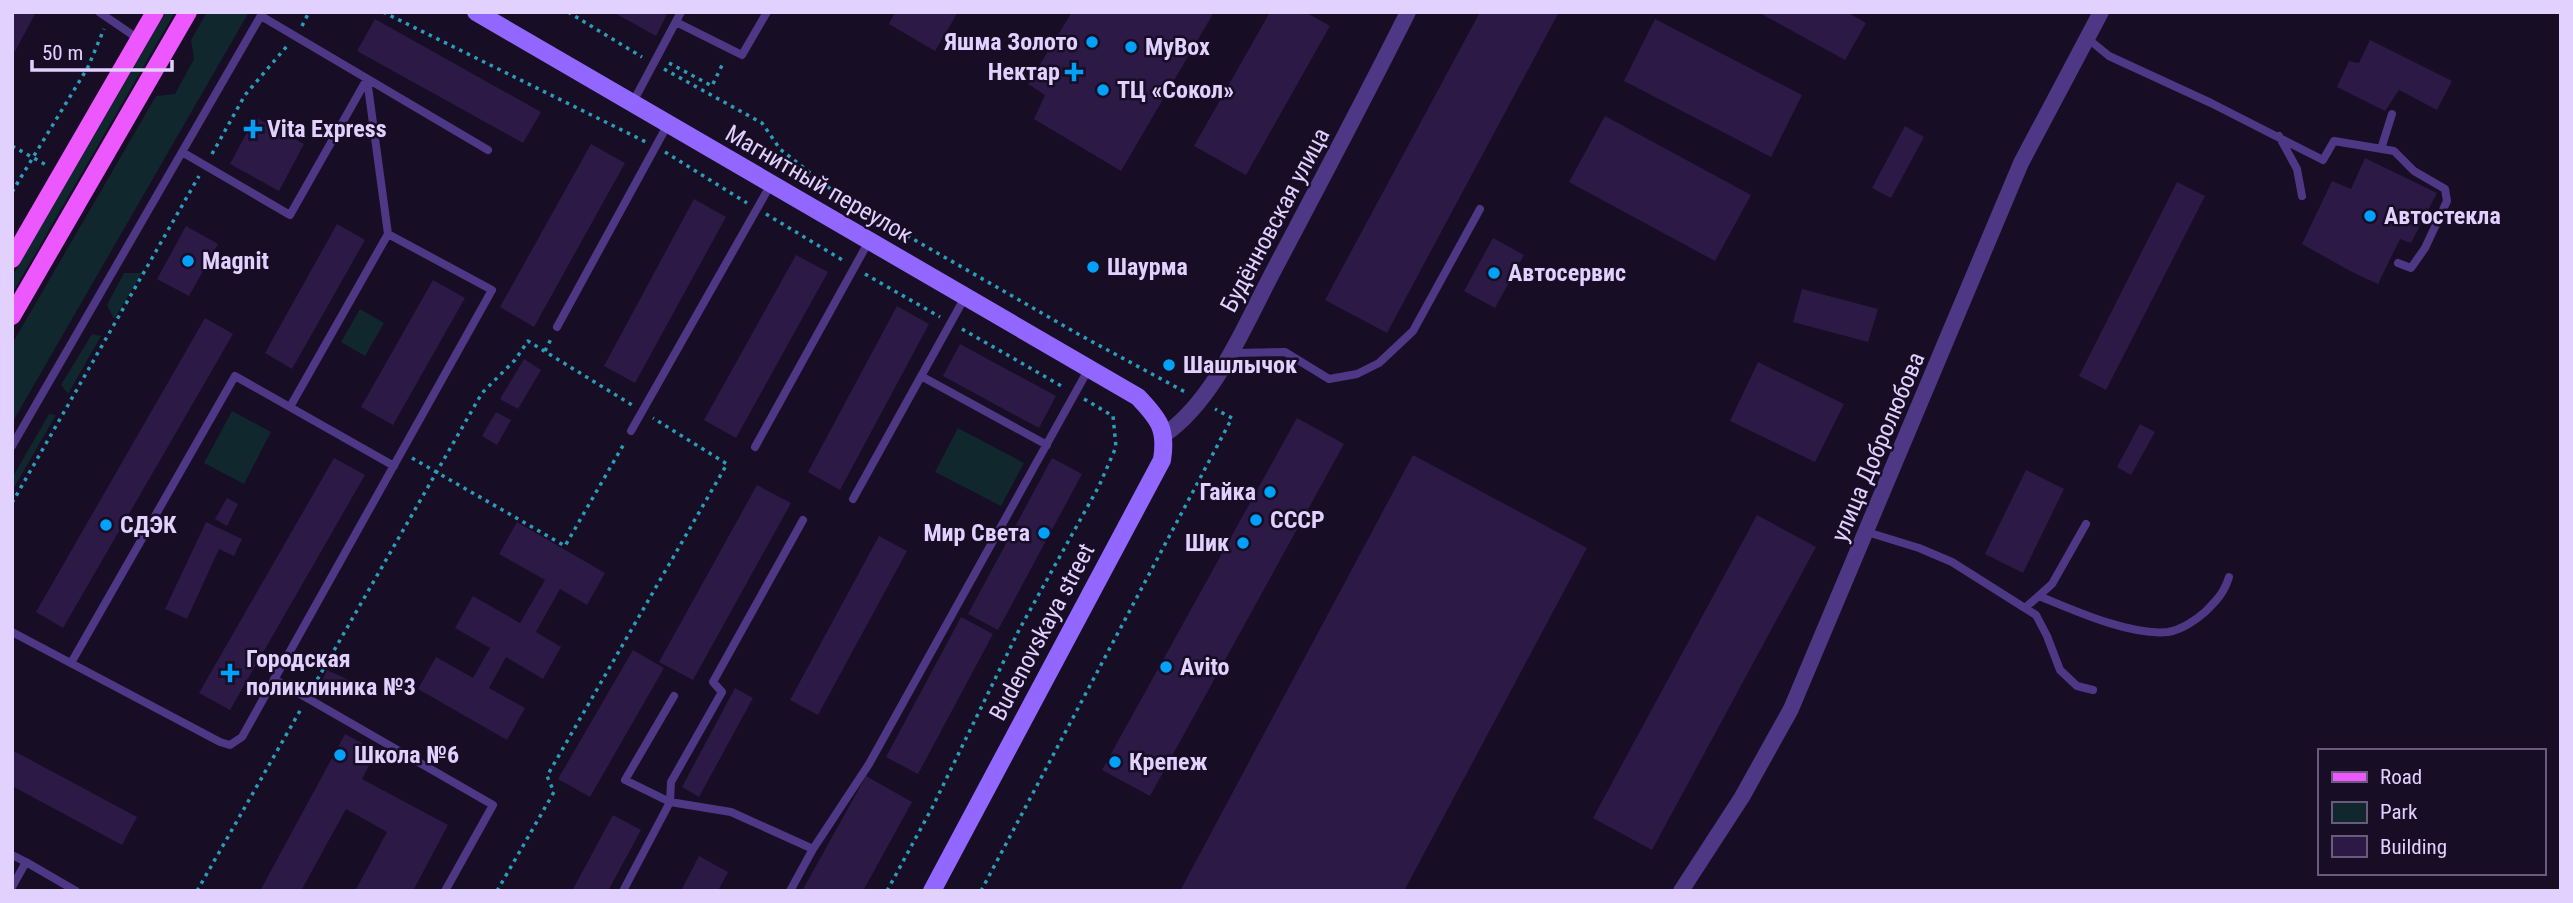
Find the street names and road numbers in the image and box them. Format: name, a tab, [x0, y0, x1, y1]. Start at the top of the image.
street label: Магнитный переулок	[721, 119, 918, 249]
street label: Будённовская улица	[1215, 123, 1335, 317]
street label: улица Добролюбова	[1825, 348, 1931, 546]
street label: Budenovskaya street	[984, 539, 1100, 725]

